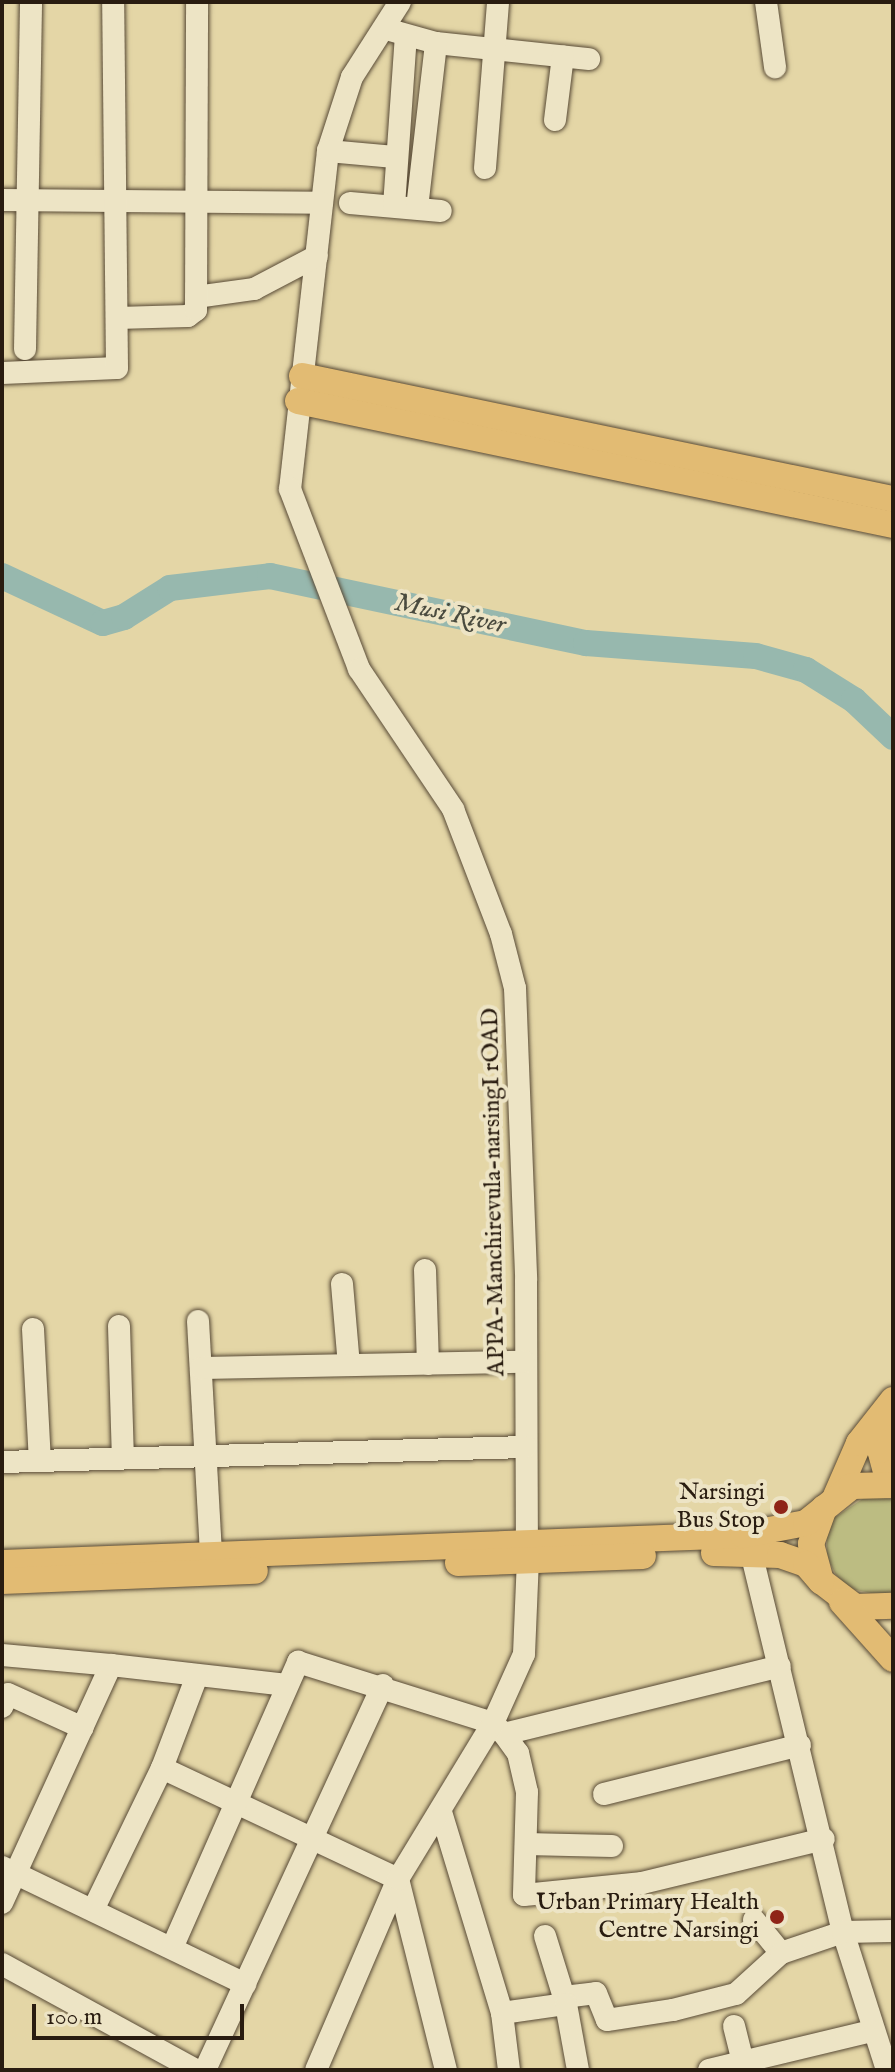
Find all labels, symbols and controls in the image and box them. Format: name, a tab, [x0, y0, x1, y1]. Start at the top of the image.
water label: Musi River	[392, 587, 508, 641]
street label: APPA-Manchirevula-narsingI rOAD	[476, 1008, 512, 1376]
place label: Narsingi Bus Stop	[677, 1479, 765, 1535]
marker: Narsingi Bus Stop	[772, 1498, 790, 1516]
place label: Urban Primary Health Centre Narsingi	[536, 1889, 759, 1945]
marker: Urban Primary Health Centre Narsingi	[766, 1906, 788, 1928]
scale bar	[36, 1988, 248, 2038]
text: 100 m	[46, 2002, 102, 2033]

